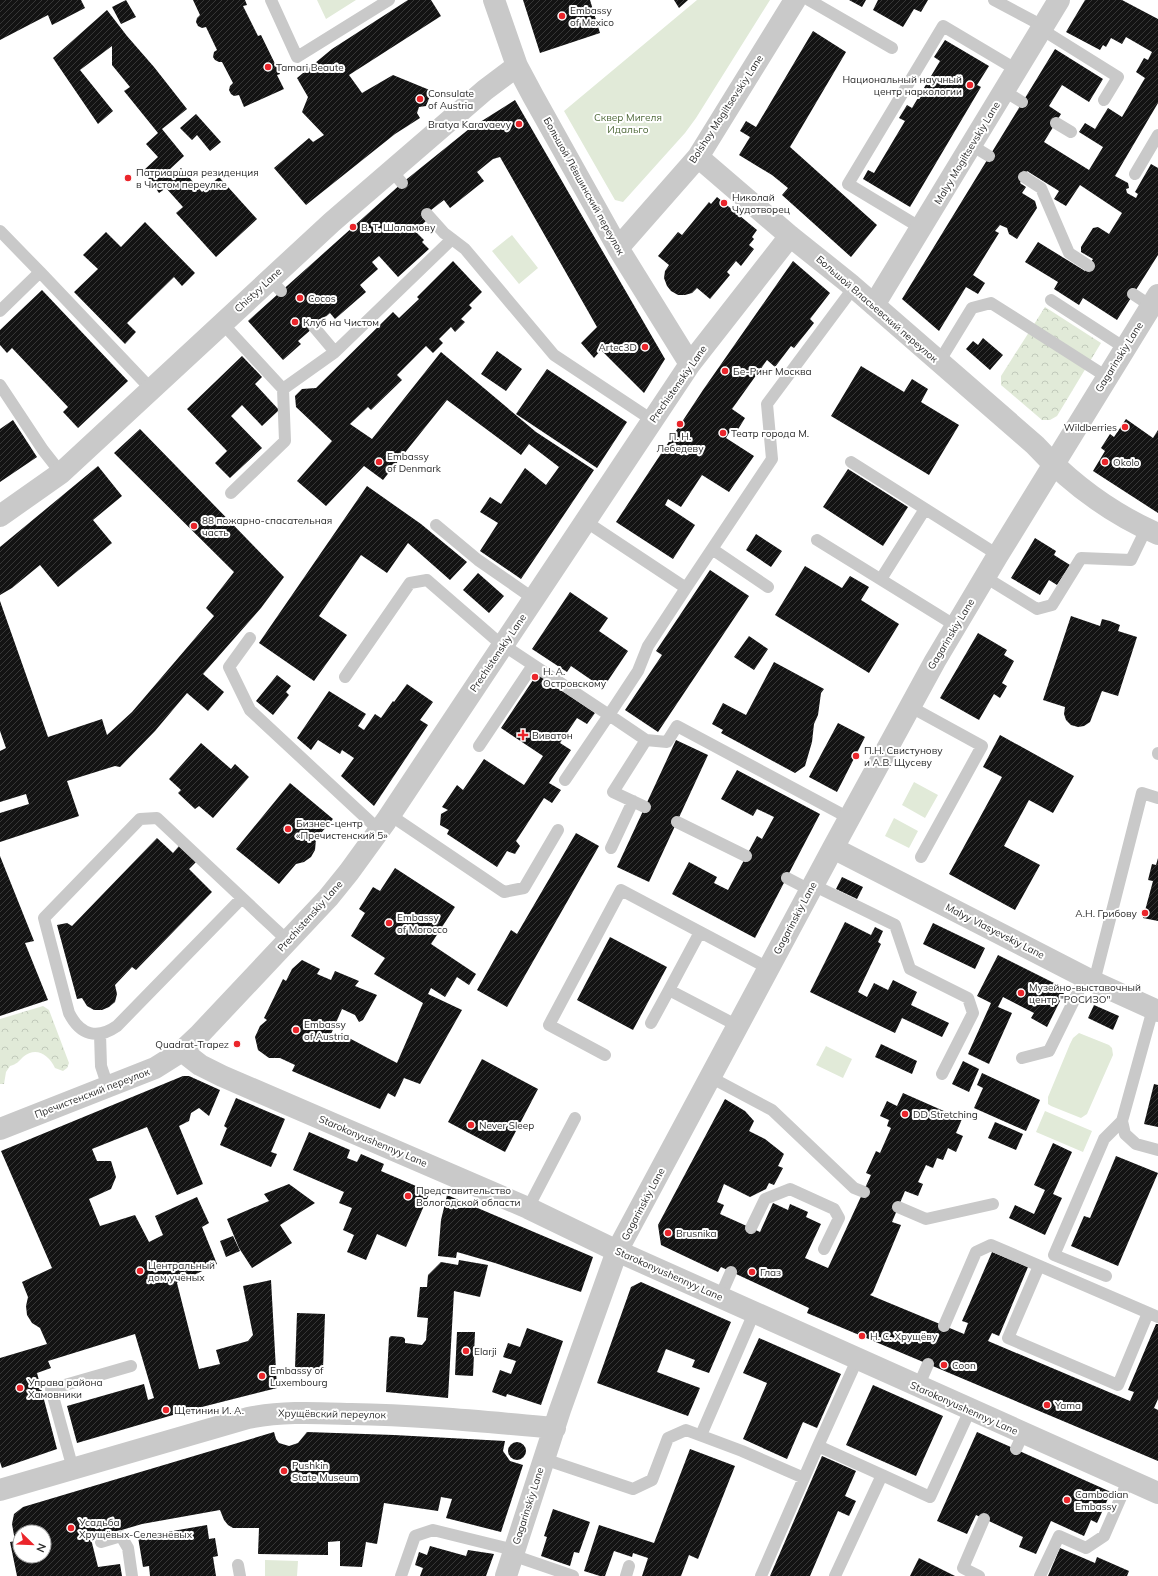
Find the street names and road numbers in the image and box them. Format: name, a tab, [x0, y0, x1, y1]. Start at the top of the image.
street label: Bolshoy Mogiltsevskiy Lane	[686, 52, 766, 166]
street label: Malyy Mogiltsevskiy Lane	[931, 99, 1003, 207]
street label: Большой Лёвшинский переулок	[541, 115, 628, 258]
street label: Большой Власьевский переулок	[813, 253, 941, 366]
street label: Chistyy Lane	[232, 265, 284, 315]
street label: Gagarinskiy Lane	[1092, 319, 1146, 395]
street label: Prechistenskiy Lane	[646, 343, 710, 425]
street label: Gagarinskiy Lane	[925, 596, 977, 672]
street label: Prechistenskiy Lane	[467, 611, 529, 695]
street label: Prechistenskiy Lane	[275, 878, 345, 954]
street label: Gagarinskiy Lane	[770, 879, 820, 957]
street label: Malyy Vlasyevskiy Lane	[943, 900, 1047, 962]
street label: Пречистенский переулок	[33, 1065, 152, 1121]
street label: Starokonyushennyy Lane	[317, 1112, 429, 1170]
street label: Gagarinskiy Lane	[618, 1165, 668, 1243]
street label: Starokonyushennyy Lane	[613, 1244, 725, 1304]
street label: Starokonyushennyy Lane	[908, 1378, 1020, 1438]
street label: Хрущёвский переулок	[278, 1407, 387, 1421]
street label: Gagarinskiy Lane	[509, 1466, 547, 1546]

